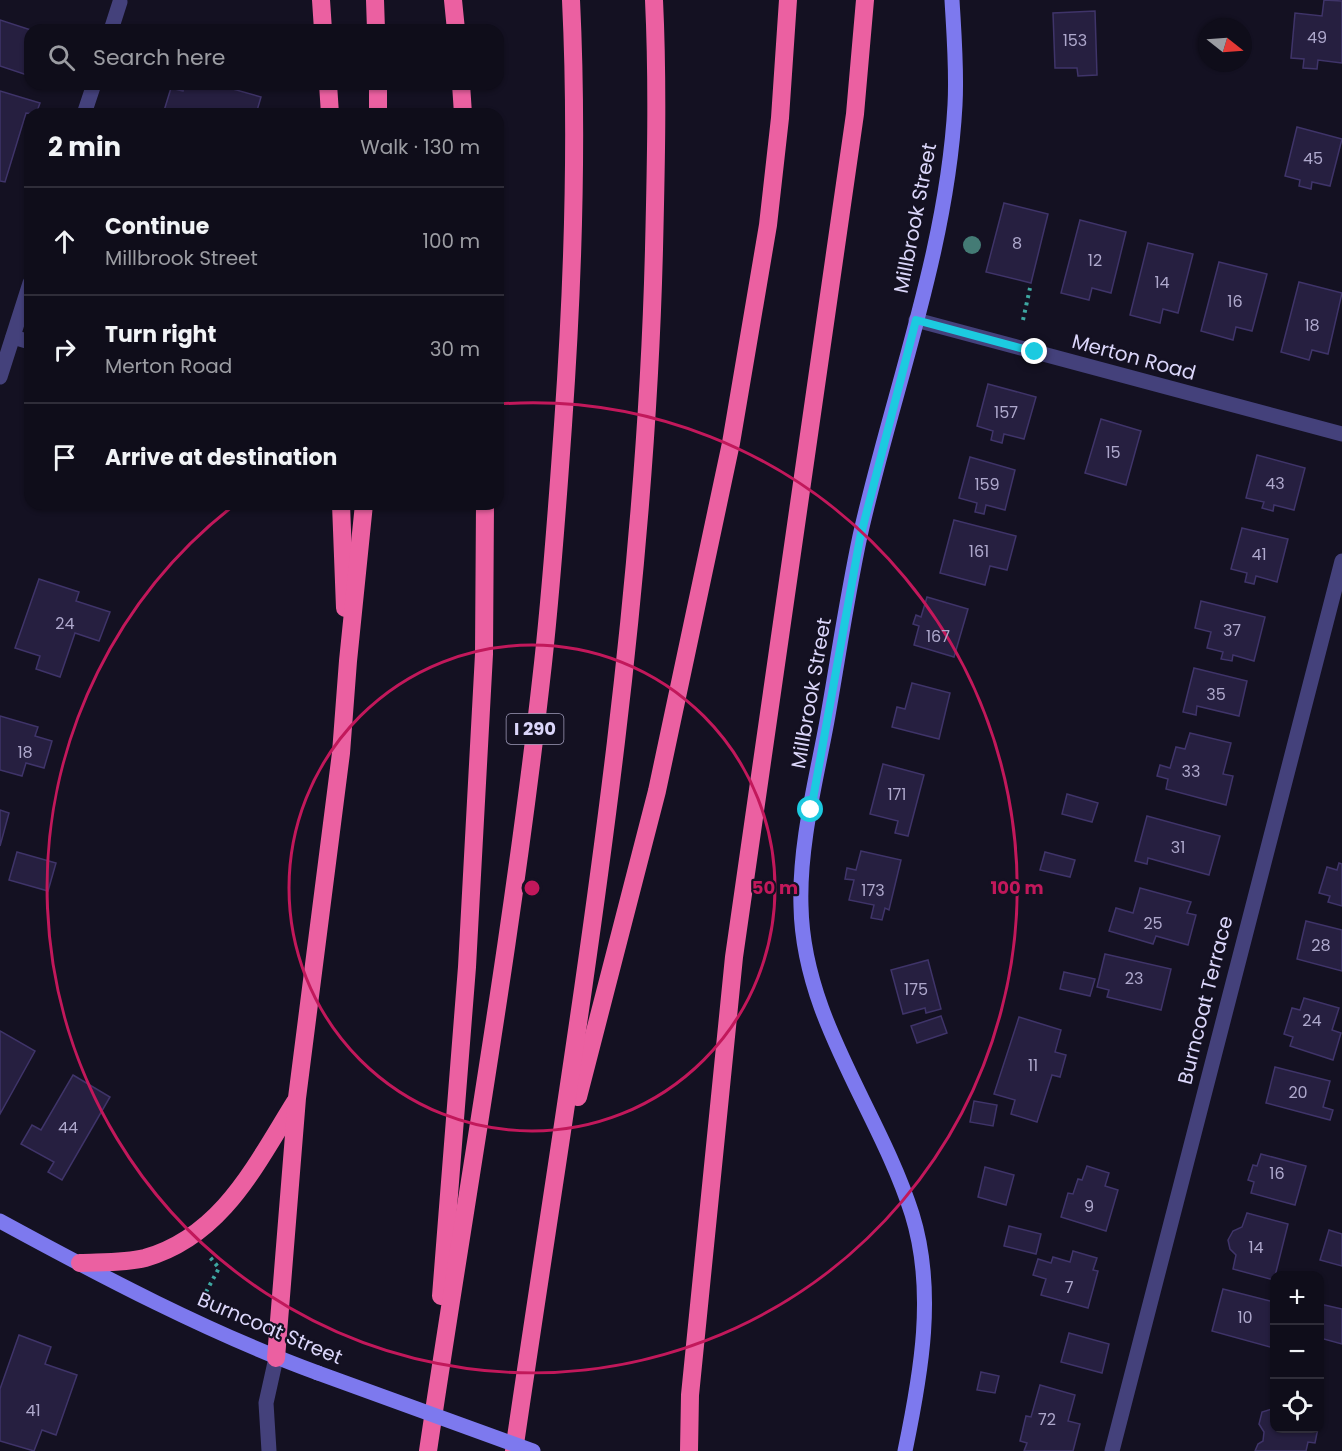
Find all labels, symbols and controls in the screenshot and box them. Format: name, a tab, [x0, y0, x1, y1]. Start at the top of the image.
north arrow	[1198, 18, 1252, 72]
search box	[24, 24, 504, 90]
house number: 49	[1307, 26, 1327, 49]
house number: 153	[1063, 29, 1087, 52]
icon: search	[45, 41, 78, 74]
text: Search here	[93, 42, 226, 73]
text: 2 min	[48, 129, 121, 165]
text: Walk · 130 m	[360, 133, 480, 161]
street label: Millbrook Street	[887, 140, 943, 296]
house number: 45	[1303, 147, 1323, 170]
text: Continue	[105, 211, 209, 242]
icon: ahead	[48, 225, 81, 258]
text: 100 m	[423, 227, 480, 255]
house number: 8	[1012, 232, 1022, 255]
text: Millbrook Street	[105, 244, 258, 272]
house number: 12	[1088, 249, 1102, 272]
house number: 14	[1154, 271, 1170, 294]
house number: 16	[1227, 290, 1243, 313]
house number: 18	[1304, 314, 1320, 337]
text: Turn right	[105, 319, 216, 350]
street label: Merton Road	[1069, 327, 1199, 387]
icon: right	[48, 333, 81, 366]
text: 30 m	[430, 335, 480, 363]
route end	[1021, 338, 1047, 364]
text: Merton Road	[105, 352, 232, 380]
house number: 157	[994, 401, 1018, 424]
icon: arrive	[48, 441, 81, 474]
house number: 15	[1105, 441, 1121, 464]
text: Arrive at destination	[105, 442, 337, 473]
house number: 43	[1265, 472, 1285, 495]
house number: 159	[974, 473, 1000, 496]
house number: 161	[969, 540, 989, 563]
house number: 41	[1251, 543, 1267, 566]
house number: 24	[55, 612, 75, 635]
street label: Millbrook Street	[784, 615, 838, 771]
house number: 37	[1223, 619, 1241, 642]
house number: 167	[926, 625, 950, 648]
house number: 35	[1206, 683, 1226, 706]
road number: I 290	[506, 714, 564, 744]
house number: 18	[17, 741, 33, 764]
house number: 33	[1182, 760, 1200, 783]
house number: 171	[888, 783, 906, 806]
route start	[797, 796, 823, 822]
house number: 31	[1171, 836, 1185, 859]
text: 50 m	[752, 875, 798, 900]
text: 100 m	[990, 875, 1044, 900]
centre of rings	[522, 878, 542, 898]
house number: 173	[861, 879, 885, 902]
house number: 25	[1143, 912, 1163, 935]
street label: Burncoat Terrace	[1171, 913, 1239, 1087]
house number: 28	[1311, 934, 1331, 957]
house number: 23	[1125, 967, 1143, 990]
house number: 175	[904, 978, 928, 1001]
house number: 24	[1302, 1009, 1322, 1032]
house number: 11	[1028, 1054, 1038, 1077]
house number: 20	[1288, 1081, 1308, 1104]
house number: 44	[58, 1116, 78, 1139]
house number: 16	[1269, 1162, 1285, 1185]
house number: 9	[1084, 1195, 1094, 1218]
house number: 14	[1248, 1236, 1264, 1259]
map controls	[1270, 1271, 1324, 1433]
button: +	[1270, 1271, 1324, 1325]
house number: 7	[1065, 1276, 1074, 1299]
street label: Burncoat Street	[193, 1285, 347, 1371]
house number: 10	[1237, 1306, 1253, 1329]
button: −	[1270, 1325, 1324, 1379]
button: locate	[1270, 1379, 1324, 1433]
house number: 41	[25, 1399, 41, 1422]
house number: 72	[1038, 1408, 1056, 1431]

